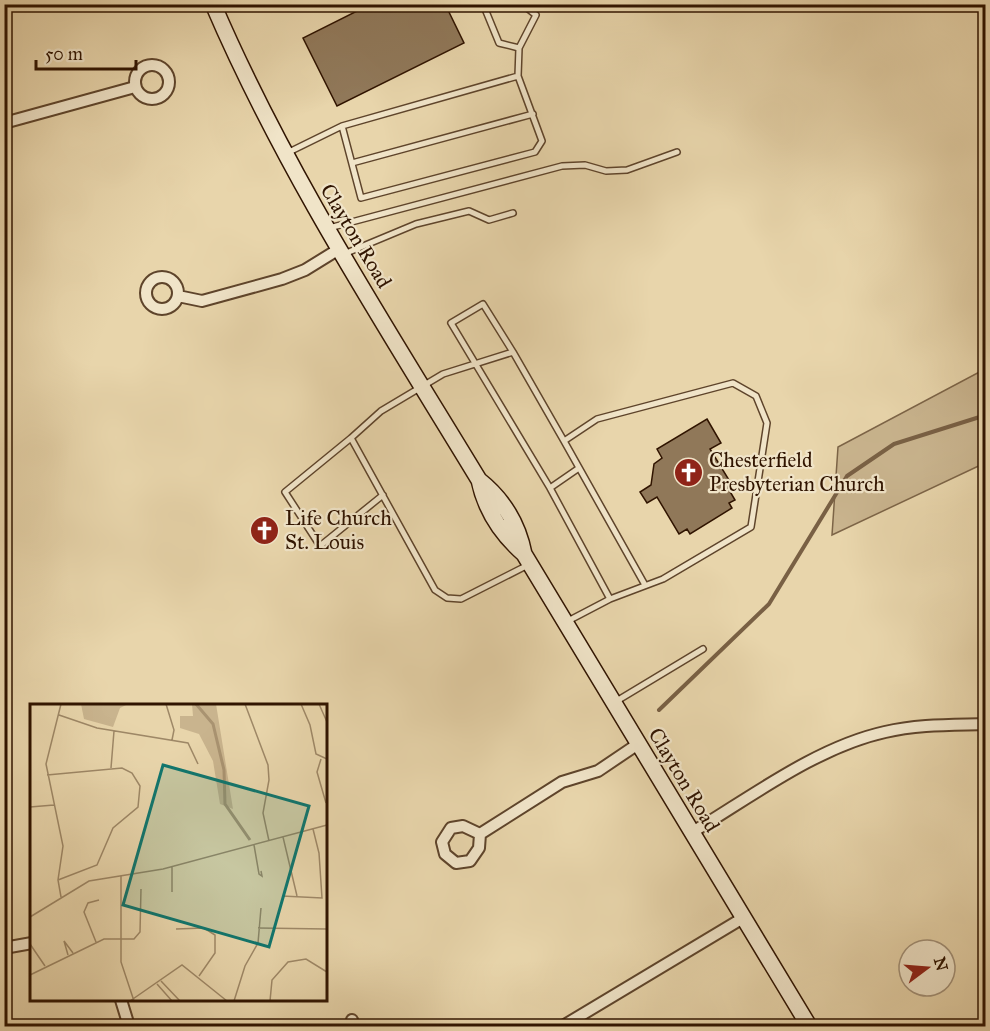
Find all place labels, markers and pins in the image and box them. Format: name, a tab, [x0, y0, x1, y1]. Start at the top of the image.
place label: Chesterfield Presbyterian Church	[709, 447, 885, 497]
church icon: Chesterfield Presbyterian Church	[672, 456, 704, 488]
place label: Life Church St. Louis	[285, 505, 392, 555]
church icon: Life Church St. Louis	[248, 514, 280, 546]

